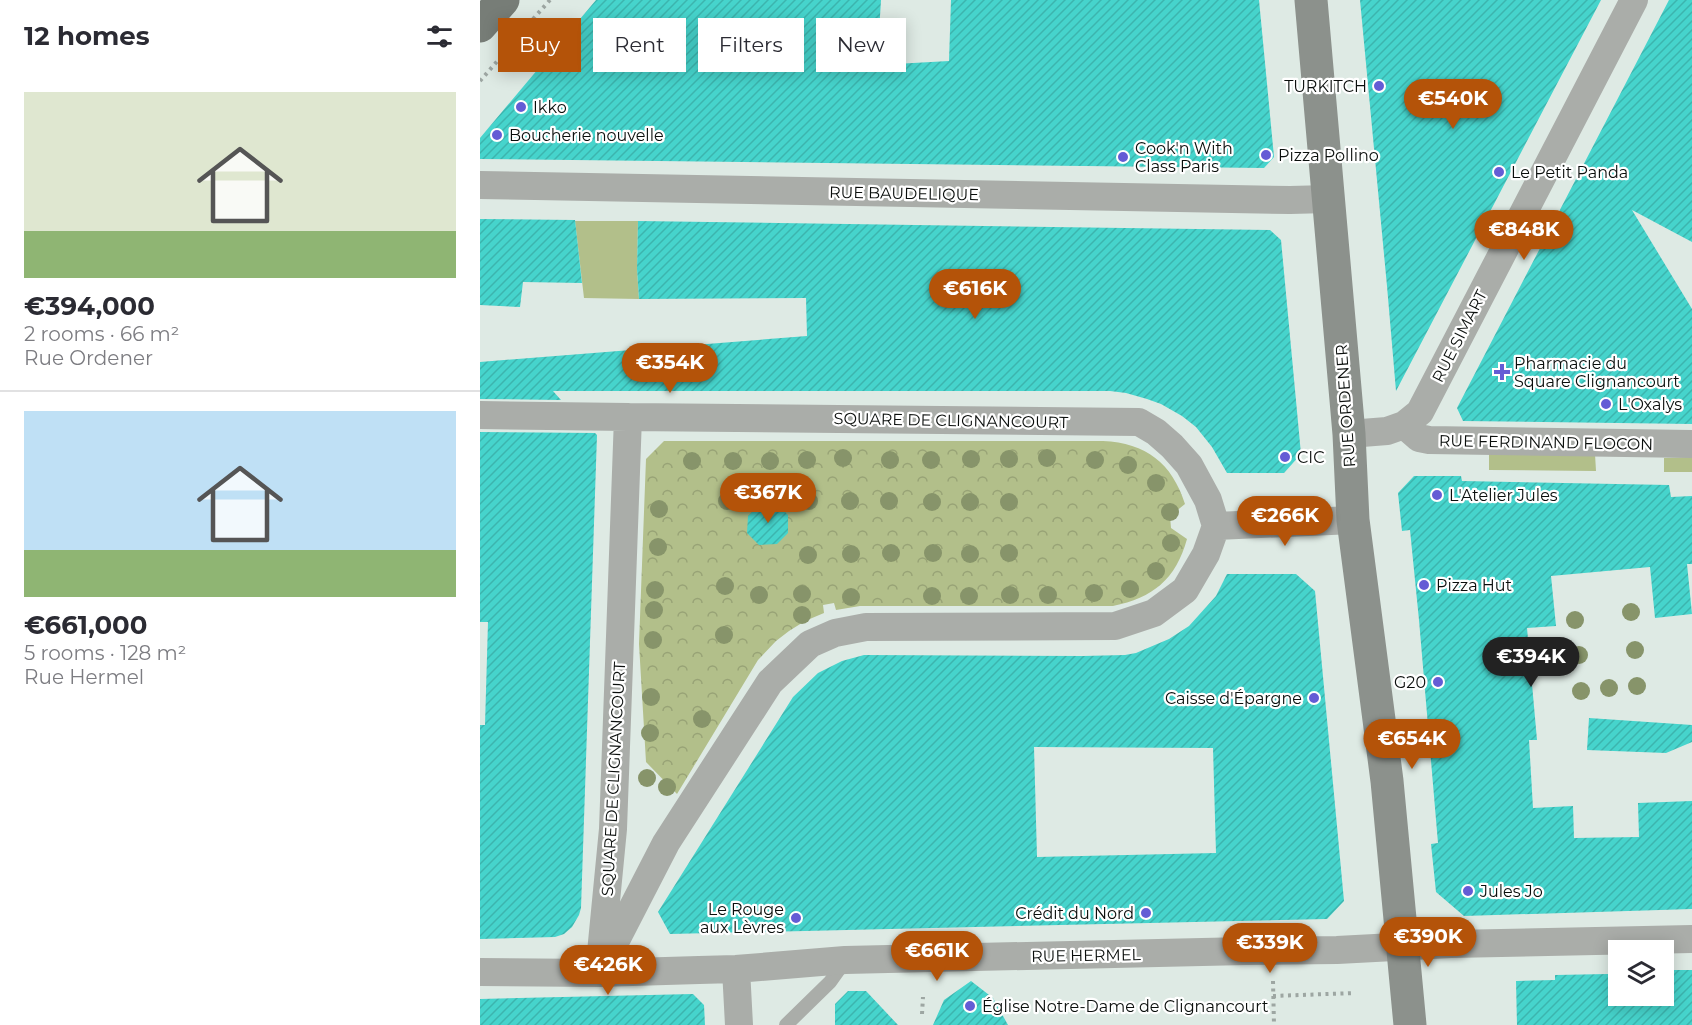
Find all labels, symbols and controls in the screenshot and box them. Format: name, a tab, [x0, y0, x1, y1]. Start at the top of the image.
chip: Buy	[498, 18, 581, 72]
chip: Rent	[593, 18, 686, 72]
chip: Filters	[698, 18, 804, 72]
chip: New	[816, 18, 906, 72]
text: 12 homes	[24, 20, 150, 52]
icon: filters	[423, 20, 456, 53]
place label: TURKITCH	[1284, 77, 1367, 96]
marker: TURKITCH	[1372, 79, 1386, 93]
pin: €540K	[1411, 79, 1495, 130]
text: €540K	[1418, 86, 1488, 110]
place label: Ikko	[533, 98, 567, 117]
marker: Ikko	[514, 100, 528, 114]
place label: Boucherie nouvelle	[509, 126, 664, 145]
marker: Boucherie nouvelle	[490, 128, 504, 142]
icon: home	[186, 131, 294, 239]
place label: Cook'n With Class Paris	[1135, 139, 1233, 176]
place label: Pizza Pollino	[1278, 146, 1379, 165]
marker: Pizza Pollino	[1259, 148, 1273, 162]
marker: Cook'n With Class Paris	[1116, 150, 1130, 164]
place label: Le Petit Panda	[1511, 163, 1628, 182]
marker: Le Petit Panda	[1492, 165, 1506, 179]
street label: RUE BAUDELIQUE	[829, 183, 979, 204]
pin: €848K	[1482, 210, 1566, 261]
text: €848K	[1488, 217, 1560, 241]
pin: €616K	[933, 269, 1017, 320]
text: €616K	[943, 276, 1007, 300]
street label: RUE SIMART	[1428, 286, 1491, 386]
text: €394,000	[24, 290, 155, 322]
text: 2 rooms · 66 m²	[24, 322, 179, 346]
pin: €354K	[628, 343, 712, 394]
street label: RUE ORDENER	[1332, 344, 1359, 468]
text: Rue Ordener	[24, 346, 153, 370]
text: €354K	[636, 350, 704, 374]
place label: Pharmacie du Square Clignancourt	[1514, 354, 1680, 391]
marker: Pharmacie du Square Clignancourt	[1495, 365, 1509, 379]
place label: L'Oxalys	[1618, 395, 1682, 414]
marker: L'Oxalys	[1599, 397, 1613, 411]
street label: SQUARE DE CLIGNANCOURT	[833, 409, 1069, 432]
street label: RUE FERDINAND FLOCON	[1439, 431, 1653, 454]
place label: CIC	[1297, 448, 1325, 467]
icon: home	[186, 450, 294, 558]
marker: CIC	[1278, 450, 1292, 464]
pin: €367K	[726, 473, 810, 524]
text: €367K	[734, 480, 802, 504]
place label: L'Atelier Jules	[1449, 486, 1558, 505]
marker: L'Atelier Jules	[1430, 488, 1444, 502]
pin: €266K	[1243, 496, 1327, 547]
text: €266K	[1251, 503, 1319, 527]
place label: Pizza Hut	[1436, 576, 1513, 595]
marker: Pizza Hut	[1417, 578, 1431, 592]
text: €661,000	[24, 609, 147, 641]
pin: €394K	[1489, 637, 1573, 688]
text: 5 rooms · 128 m²	[24, 641, 186, 665]
text: €394K	[1496, 644, 1566, 668]
street label: SQUARE DE CLIGNANCOURT	[598, 661, 629, 897]
text: Rue Hermel	[24, 665, 144, 689]
place label: G20	[1394, 673, 1426, 692]
marker: G20	[1431, 675, 1445, 689]
place label: Caisse d'Épargne	[1165, 689, 1302, 708]
marker: Caisse d'Épargne	[1307, 691, 1321, 705]
pin: €654K	[1370, 719, 1454, 770]
text: €654K	[1377, 726, 1447, 750]
place label: Jules Jo	[1479, 882, 1543, 901]
marker: Jules Jo	[1461, 884, 1475, 898]
place label: Le Rouge aux Lèvres	[700, 900, 784, 937]
place label: Crédit du Nord	[1015, 904, 1134, 923]
marker: Crédit du Nord	[1139, 906, 1153, 920]
marker: Le Rouge aux Lèvres	[789, 911, 803, 925]
pin: €390K	[1386, 917, 1470, 968]
pin: €339K	[1228, 923, 1312, 974]
text: €390K	[1393, 924, 1463, 948]
text: €339K	[1236, 930, 1304, 954]
pin: €661K	[895, 931, 979, 982]
text: €661K	[905, 938, 969, 962]
map controls	[1608, 940, 1674, 1006]
button: layers	[1608, 940, 1674, 1006]
pin: €426K	[566, 945, 650, 996]
street label: RUE HERMEL	[1031, 945, 1142, 966]
text: €426K	[573, 952, 643, 976]
place label: Église Notre-Dame de Clignancourt	[982, 997, 1269, 1016]
marker: Église Notre-Dame de Clignancourt	[963, 999, 977, 1013]

